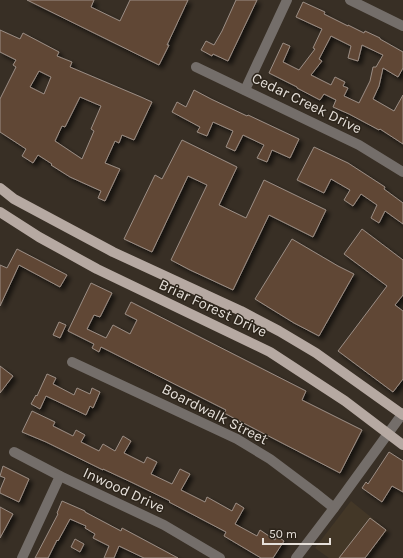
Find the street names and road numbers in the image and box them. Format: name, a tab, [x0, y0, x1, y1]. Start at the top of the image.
street label: Cedar Creek Drive	[249, 69, 365, 137]
street label: Briar Forest Drive	[156, 275, 270, 341]
street label: Boardwalk Street	[159, 380, 271, 449]
street label: Inwood Drive	[80, 463, 168, 517]

